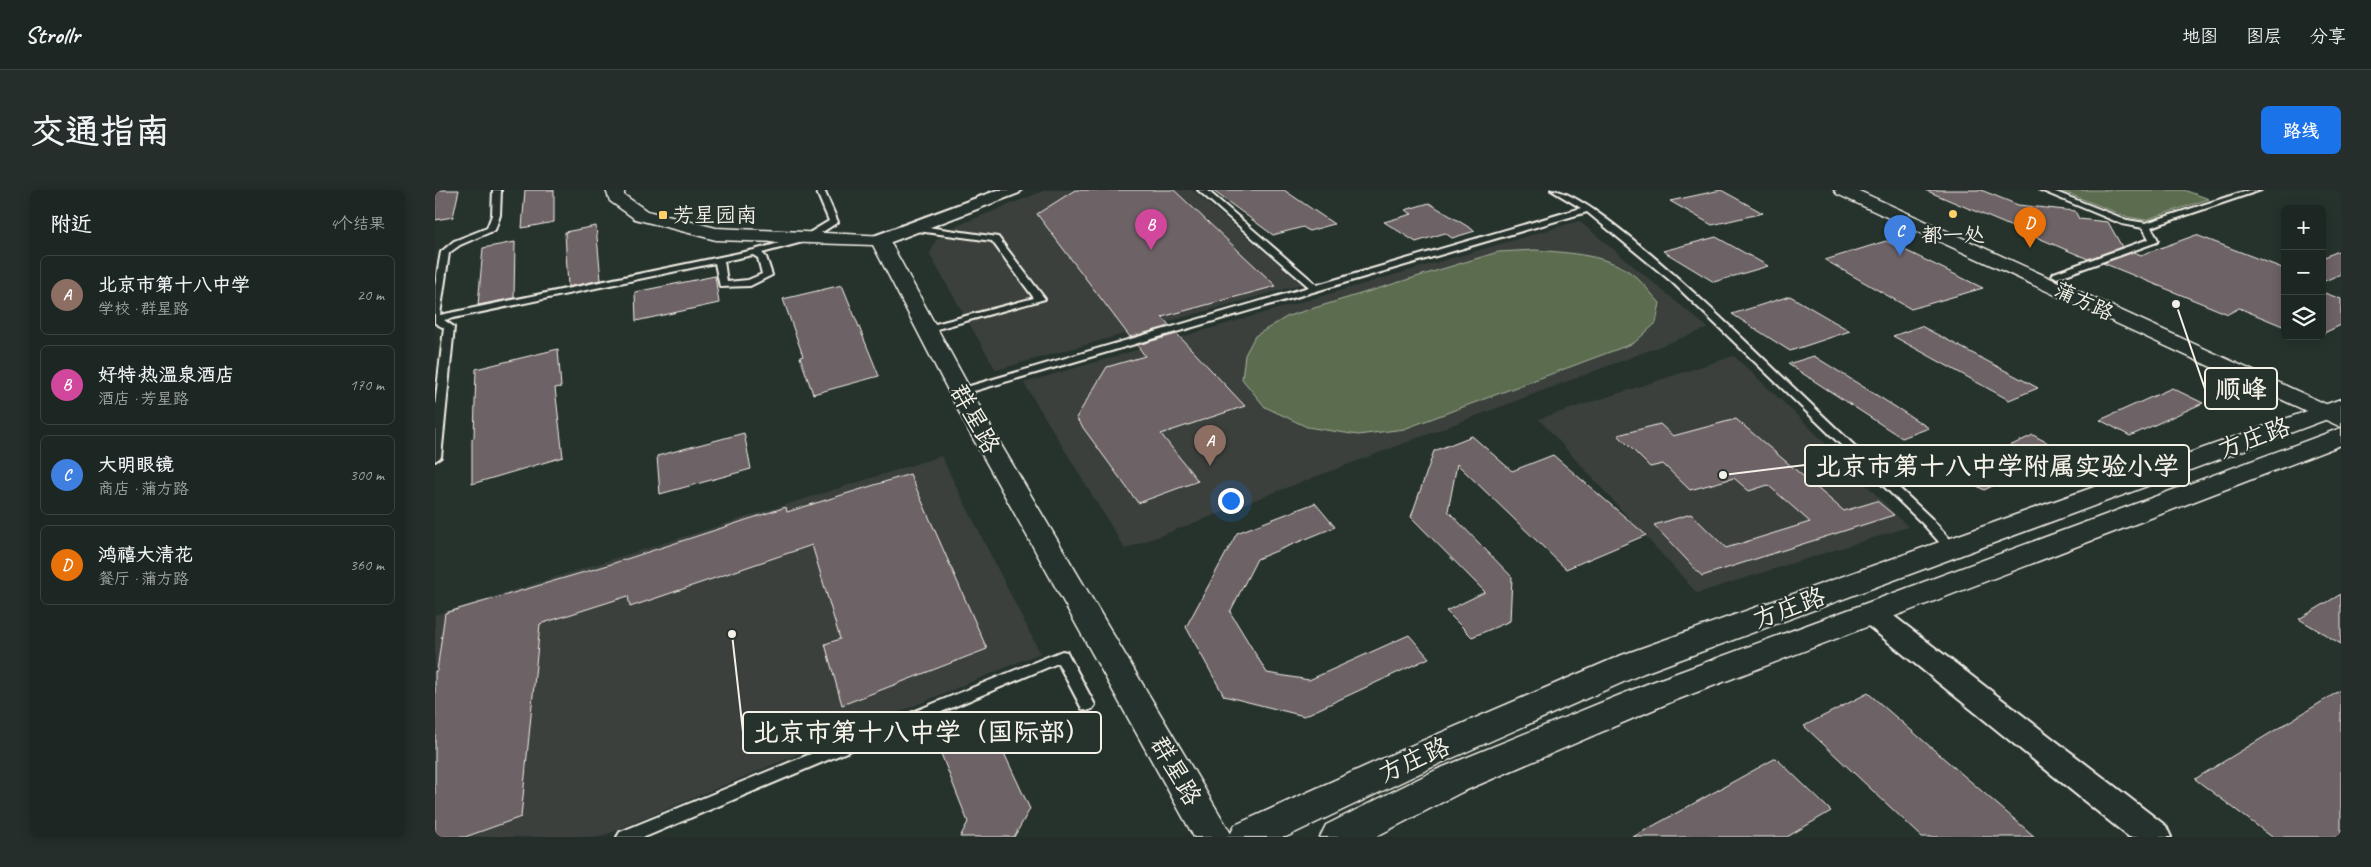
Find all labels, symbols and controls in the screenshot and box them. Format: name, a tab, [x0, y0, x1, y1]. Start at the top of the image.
text: Strollr	[25, 20, 80, 50]
text: 地图	[2182, 25, 2218, 47]
text: 图层	[2246, 25, 2282, 47]
text: 分享	[2310, 25, 2346, 47]
button: 路线	[2261, 106, 2341, 154]
text: 交通指南	[30, 109, 170, 154]
place label: 芳星园南	[673, 202, 757, 228]
map controls	[2281, 205, 2326, 340]
button: +	[2281, 205, 2326, 250]
pin: D	[2014, 207, 2046, 248]
marker: 都一处	[1947, 208, 1959, 220]
marker: 芳星园南	[657, 209, 669, 221]
pin: B	[1135, 209, 1167, 250]
text: 附近	[50, 211, 92, 237]
text: 4个结果	[330, 214, 385, 234]
pin: C	[1884, 215, 1916, 256]
place label: 都一处	[1922, 222, 1985, 248]
button: −	[2281, 250, 2326, 295]
text: 北京市第十八中学	[98, 273, 250, 297]
street label: 蒲方路	[2050, 276, 2118, 326]
text: A	[63, 285, 71, 305]
text: 20 m	[357, 285, 384, 305]
button: layers	[2281, 295, 2326, 340]
text: 学校 · 群星路	[98, 299, 189, 319]
text: 好特·热温泉酒店	[98, 363, 235, 387]
callout: 顺峰	[2205, 368, 2277, 409]
text: 顺峰	[2215, 373, 2267, 406]
text: B	[63, 375, 71, 395]
text: 170 m	[350, 375, 384, 395]
street label: 群星路	[943, 378, 1007, 460]
text: 酒店 · 芳星路	[98, 389, 189, 409]
street label: 方庄路	[2213, 410, 2295, 466]
pin: A	[1194, 425, 1226, 466]
callout: 北京市第十八中学附属实验小学	[1805, 445, 2189, 486]
text: 北京市第十八中学附属实验小学	[1815, 450, 2179, 483]
text: 大明眼镜	[98, 453, 174, 477]
text: C	[63, 465, 71, 485]
text: 300 m	[350, 465, 384, 485]
text: 商店 · 蒲方路	[98, 479, 189, 499]
your location	[1218, 488, 1244, 514]
text: 鸿禧大清花	[98, 543, 193, 567]
text: D	[62, 555, 72, 575]
text: 360 m	[350, 555, 384, 575]
text: 餐厅 · 蒲方路	[98, 569, 189, 589]
street label: 方庄路	[1748, 580, 1830, 636]
callout: 北京市第十八中学（国际部）	[743, 712, 1101, 753]
text: 北京市第十八中学（国际部）	[753, 716, 1091, 749]
street label: 方庄路	[1373, 730, 1455, 790]
street label: 群星路	[1143, 731, 1209, 811]

